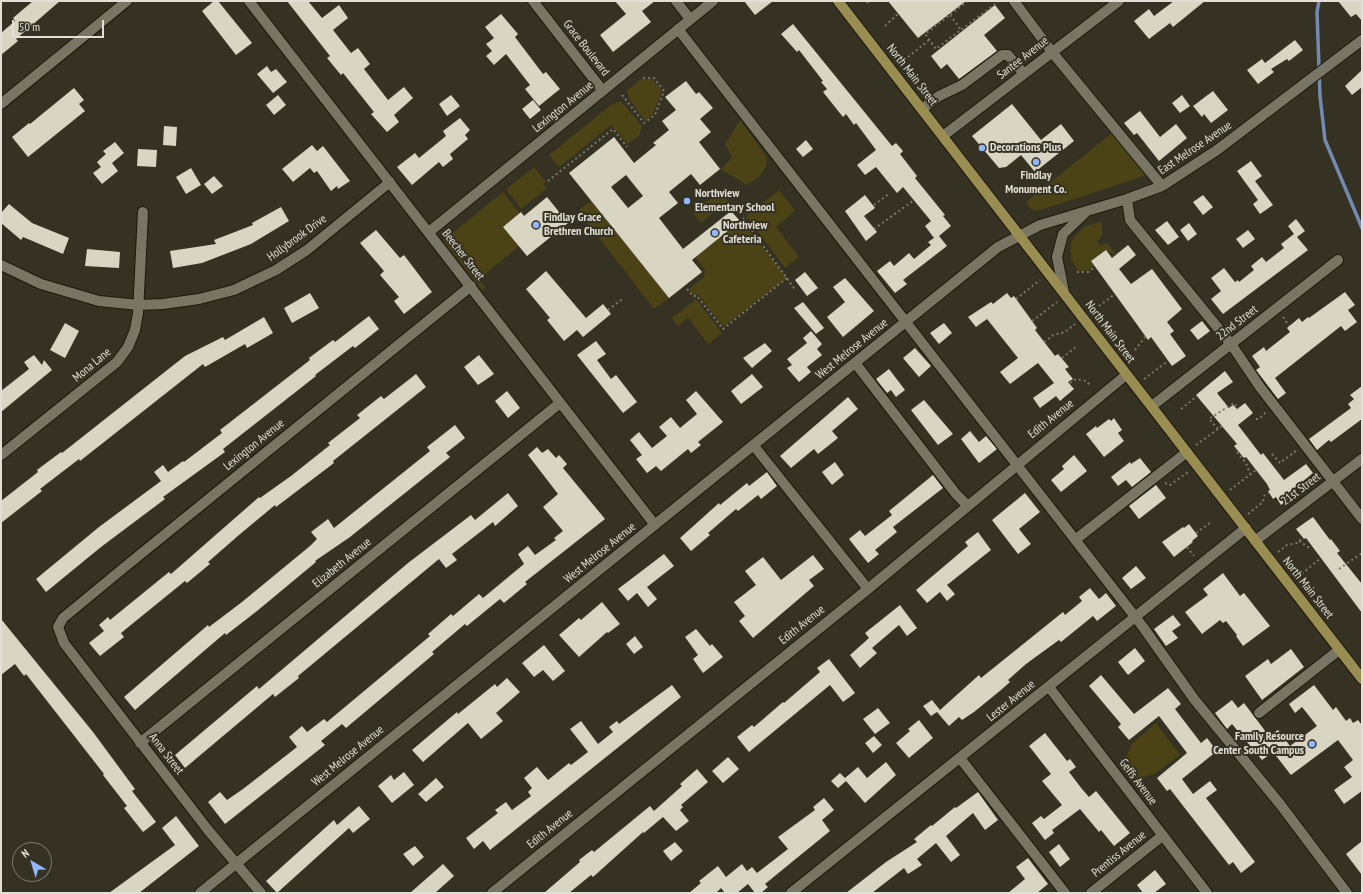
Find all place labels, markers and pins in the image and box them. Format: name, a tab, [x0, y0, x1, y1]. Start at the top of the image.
place label: Decorations Plus	[990, 141, 1061, 155]
marker: Decorations Plus	[977, 143, 987, 153]
marker: Findlay Monument Co.	[1031, 157, 1041, 167]
place label: Findlay Monument Co.	[1005, 169, 1067, 197]
place label: Northview Elementary School	[695, 187, 774, 215]
marker: Northview Elementary School	[682, 196, 692, 206]
place label: Findlay Grace Brethren Church	[544, 211, 613, 239]
place label: Northview Cafeteria	[723, 219, 767, 247]
marker: Findlay Grace Brethren Church	[531, 220, 541, 230]
marker: Northview Cafeteria	[710, 228, 720, 238]
place label: Family Resource Center South Campus	[1213, 730, 1304, 758]
marker: Family Resource Center South Campus	[1307, 739, 1317, 749]

